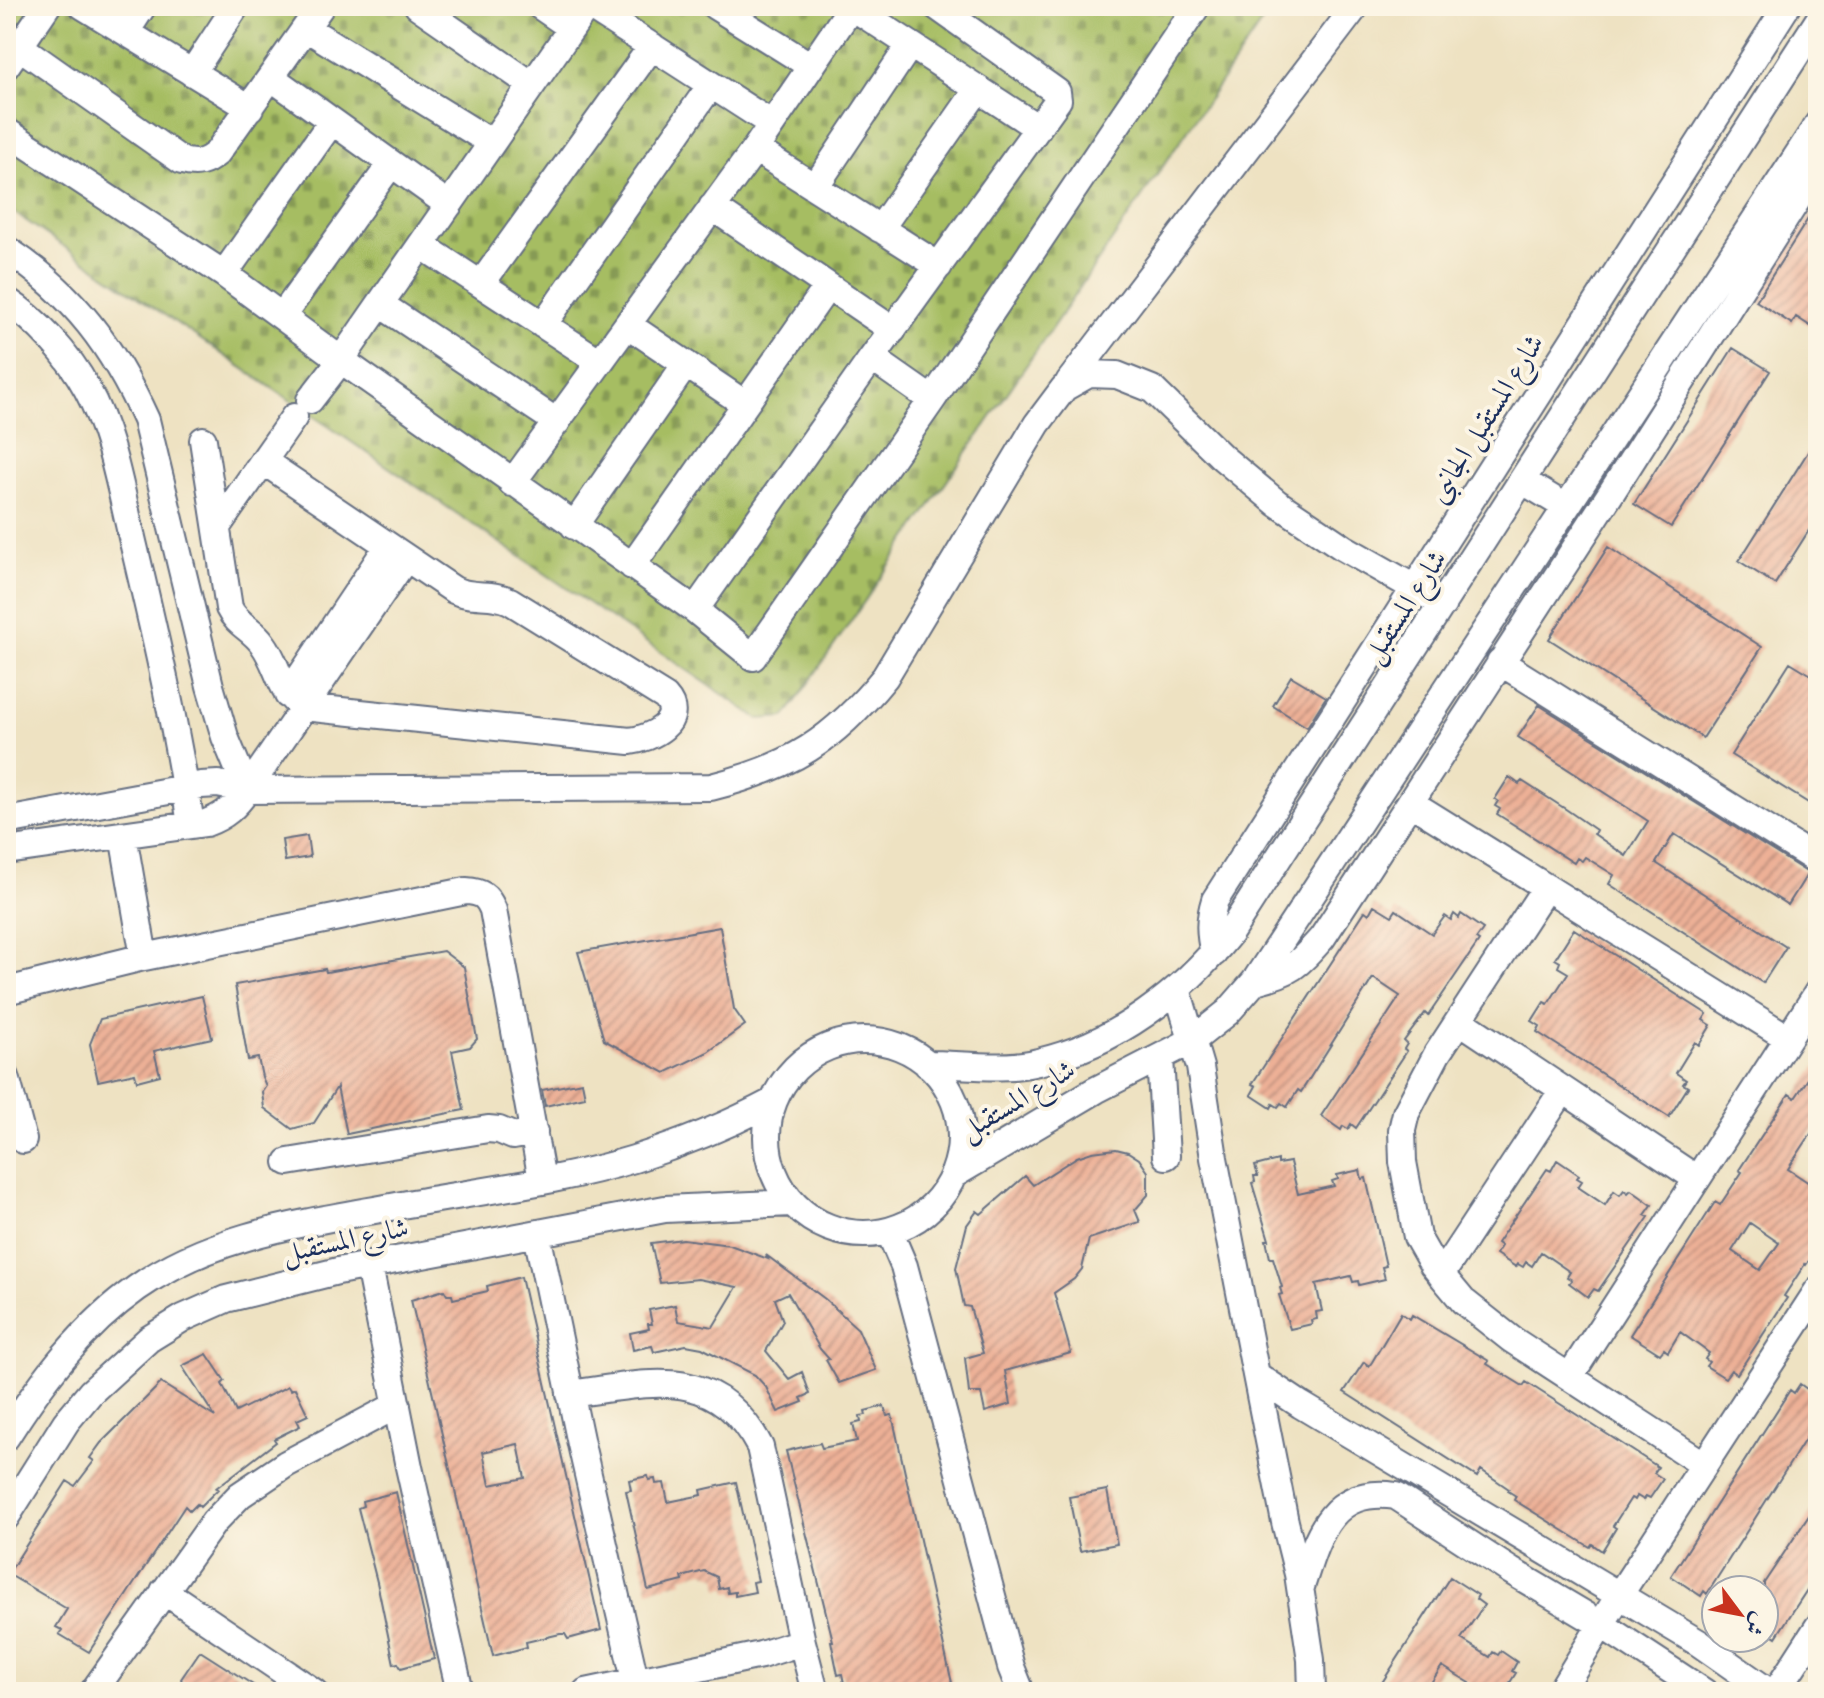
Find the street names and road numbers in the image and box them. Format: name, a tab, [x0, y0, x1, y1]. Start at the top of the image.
street label: شارع المستقبل الجانبى	[1420, 327, 1556, 512]
street label: شارع المستقبل	[1355, 543, 1459, 673]
street label: شارع المستقبل	[953, 1051, 1084, 1153]
street label: شارع المستقبل	[279, 1209, 413, 1276]

